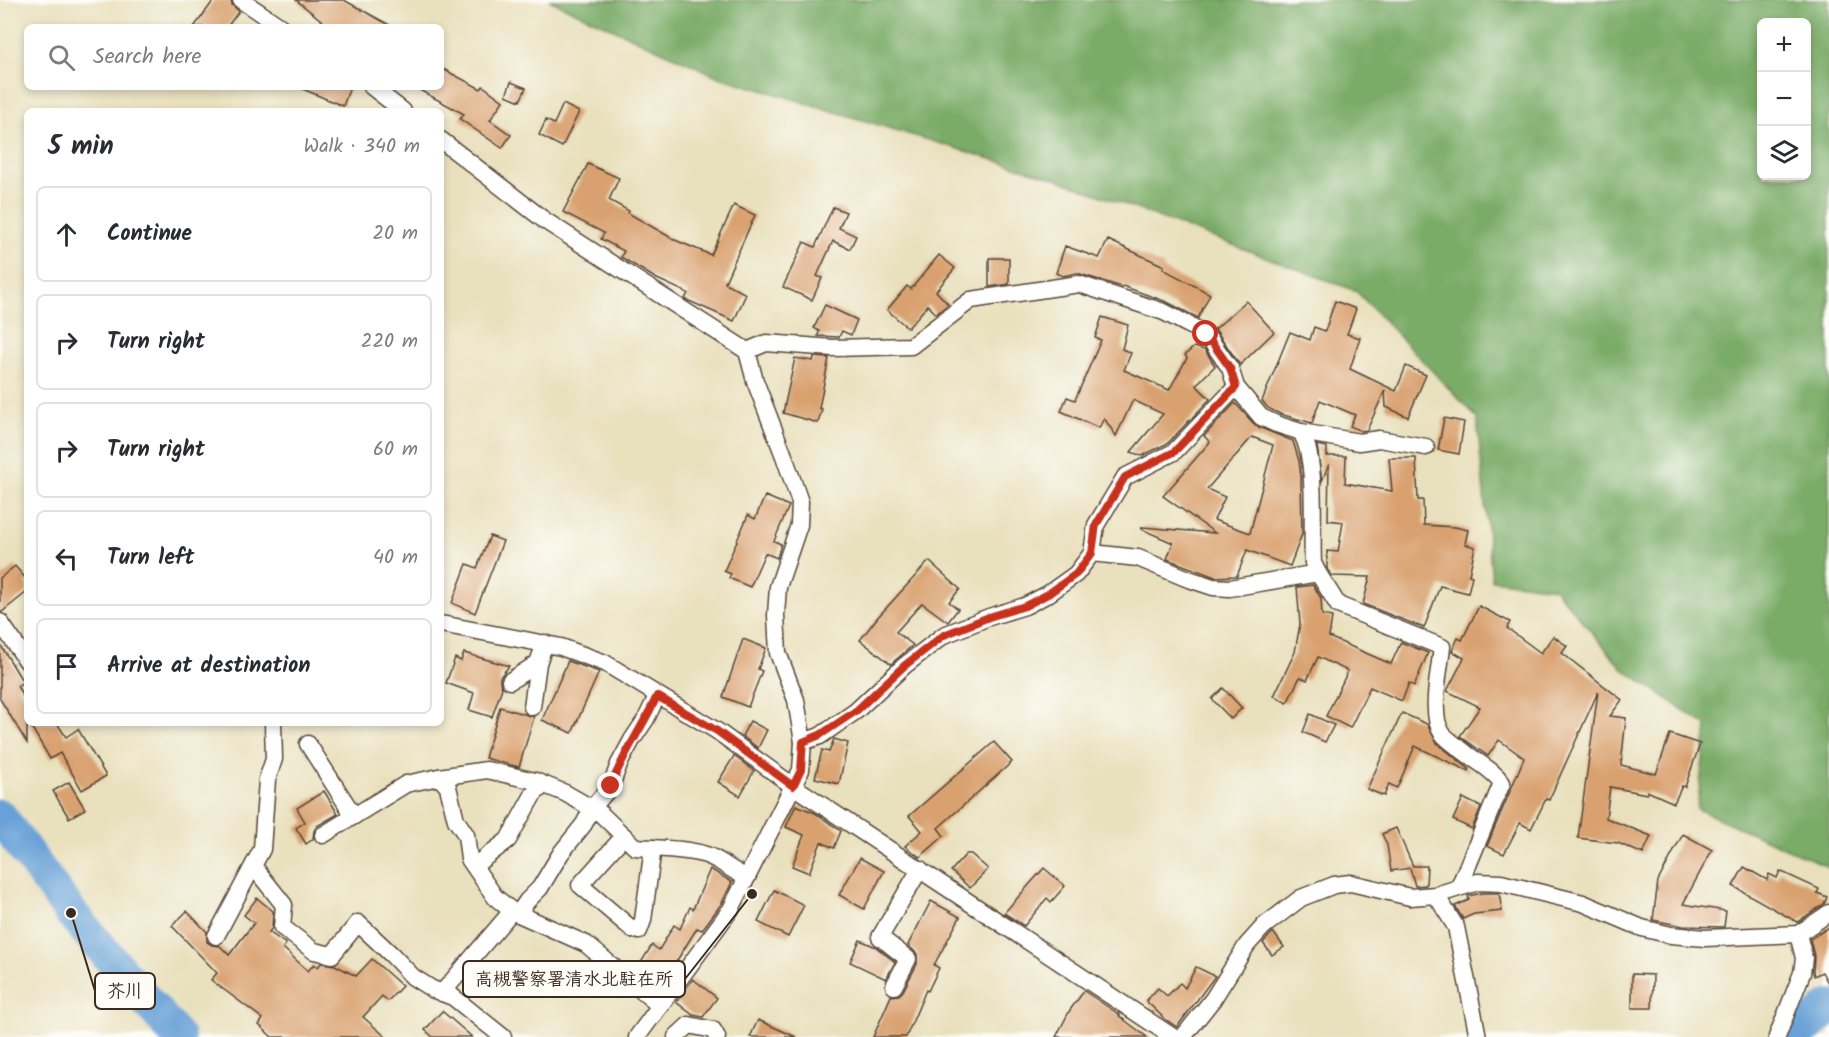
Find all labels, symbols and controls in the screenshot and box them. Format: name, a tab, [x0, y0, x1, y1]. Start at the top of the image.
map controls	[1757, 18, 1811, 180]
button: +	[1757, 18, 1811, 72]
search box	[24, 24, 444, 90]
text: Search here	[93, 40, 201, 75]
icon: search	[45, 41, 78, 74]
button: −	[1757, 72, 1811, 126]
text: 5 min	[48, 126, 114, 168]
button: layers	[1757, 126, 1811, 180]
text: Walk · 340 m	[304, 131, 420, 163]
text: Continue	[107, 217, 192, 252]
icon: ahead	[50, 218, 83, 251]
text: 20 m	[372, 218, 418, 250]
route start	[1192, 320, 1218, 346]
text: Turn right	[107, 325, 205, 360]
icon: right	[50, 326, 83, 359]
text: 220 m	[361, 326, 418, 358]
text: Turn right	[107, 433, 205, 468]
icon: right	[50, 434, 83, 467]
text: 60 m	[373, 434, 418, 466]
text: Turn left	[107, 541, 194, 576]
icon: left	[50, 542, 83, 575]
text: 40 m	[373, 542, 418, 574]
text: Arrive at destination	[107, 649, 310, 684]
icon: arrive	[50, 650, 83, 683]
route end	[597, 772, 623, 798]
callout: 高槻警察署清水北駐在所	[463, 961, 685, 997]
text: 高槻警察署清水北駐在所	[475, 966, 673, 995]
callout: 芥川	[95, 973, 155, 1009]
text: 芥川	[107, 978, 143, 1007]

